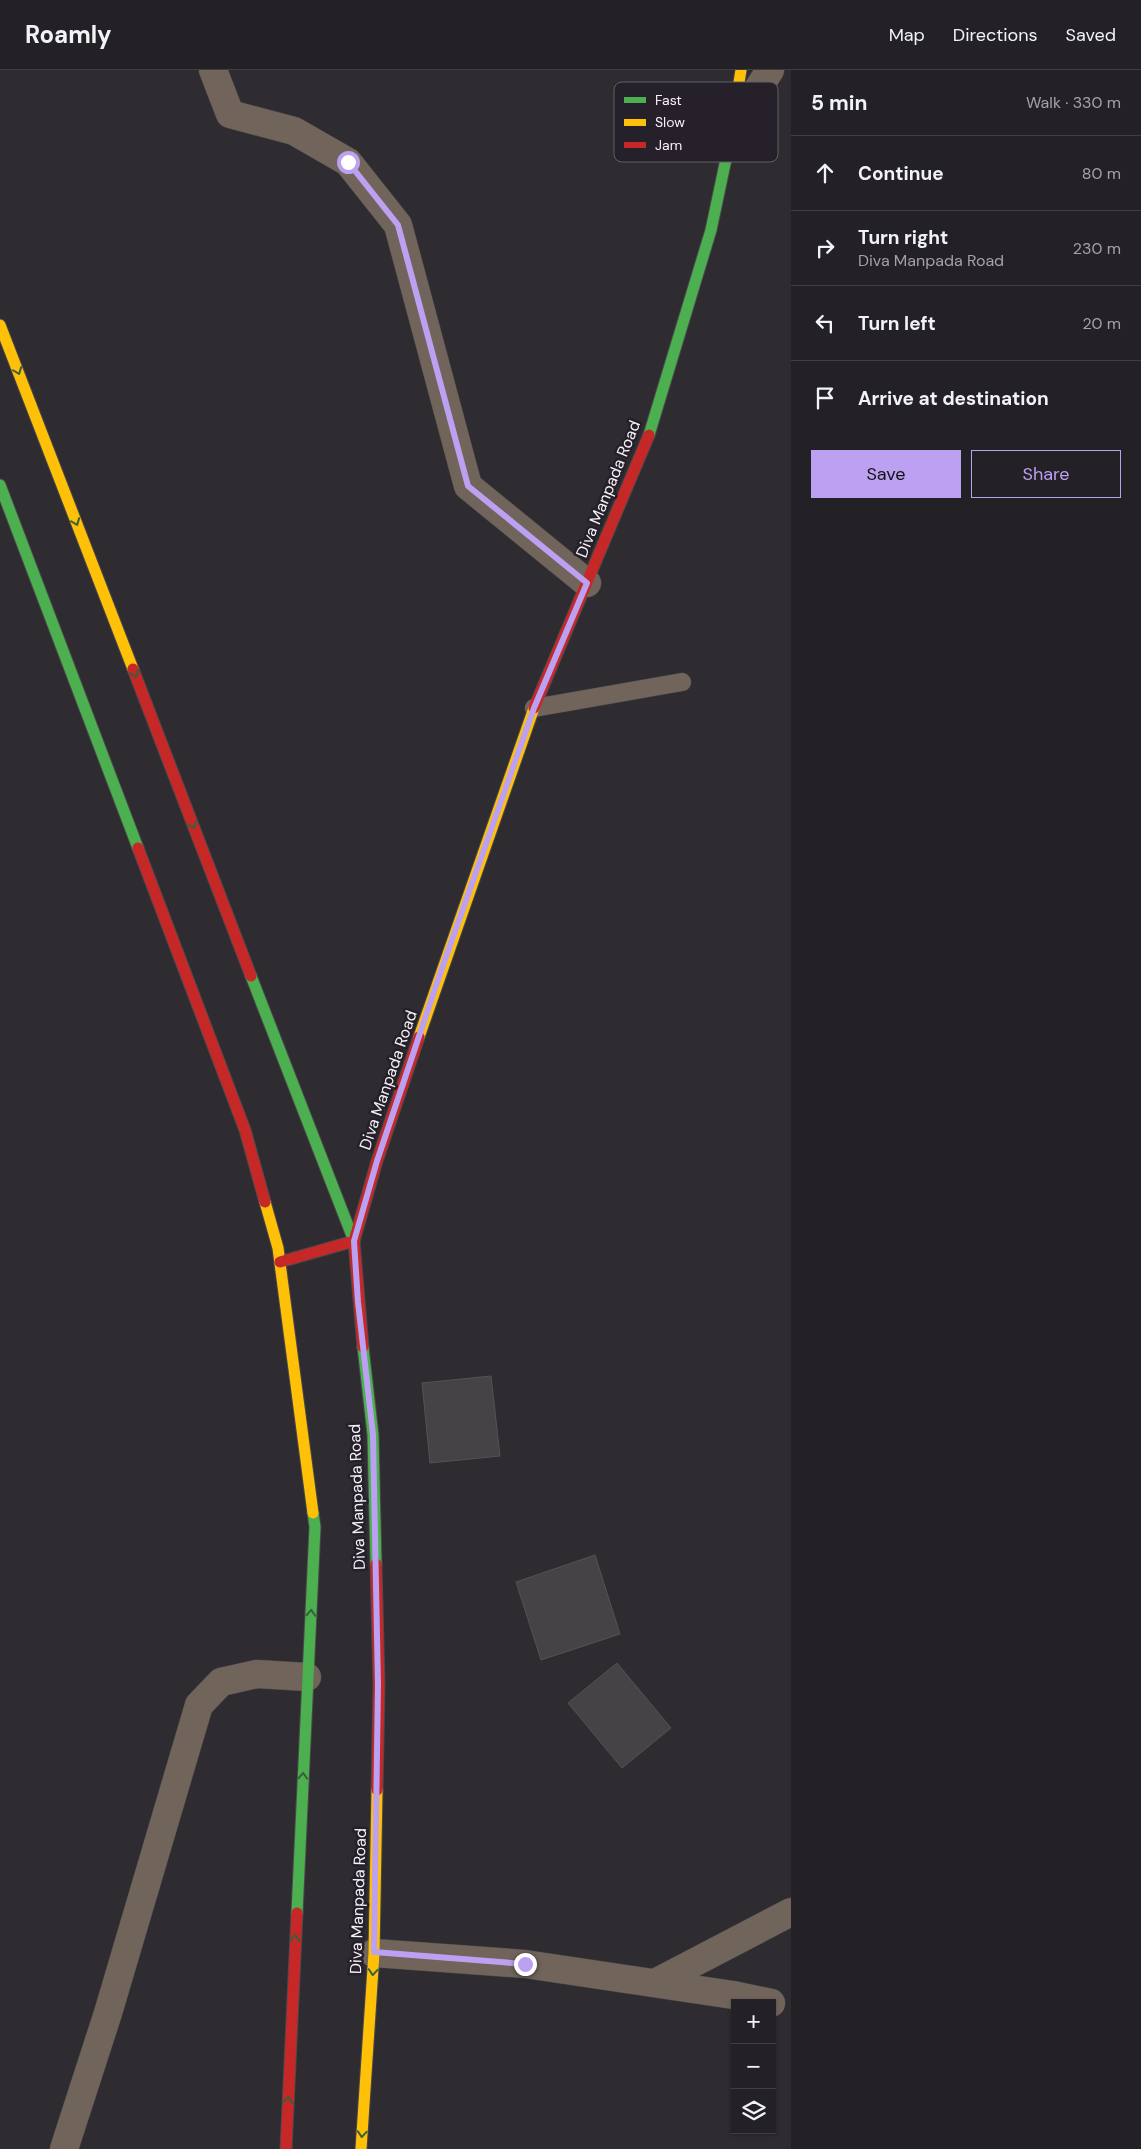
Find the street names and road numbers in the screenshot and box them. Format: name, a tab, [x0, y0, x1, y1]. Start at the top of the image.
street label: Diva Manpada Road	[571, 417, 645, 561]
street label: Diva Manpada Road	[354, 1007, 422, 1153]
street label: Diva Manpada Road	[344, 1424, 370, 1570]
street label: Diva Manpada Road	[345, 1828, 371, 1974]

